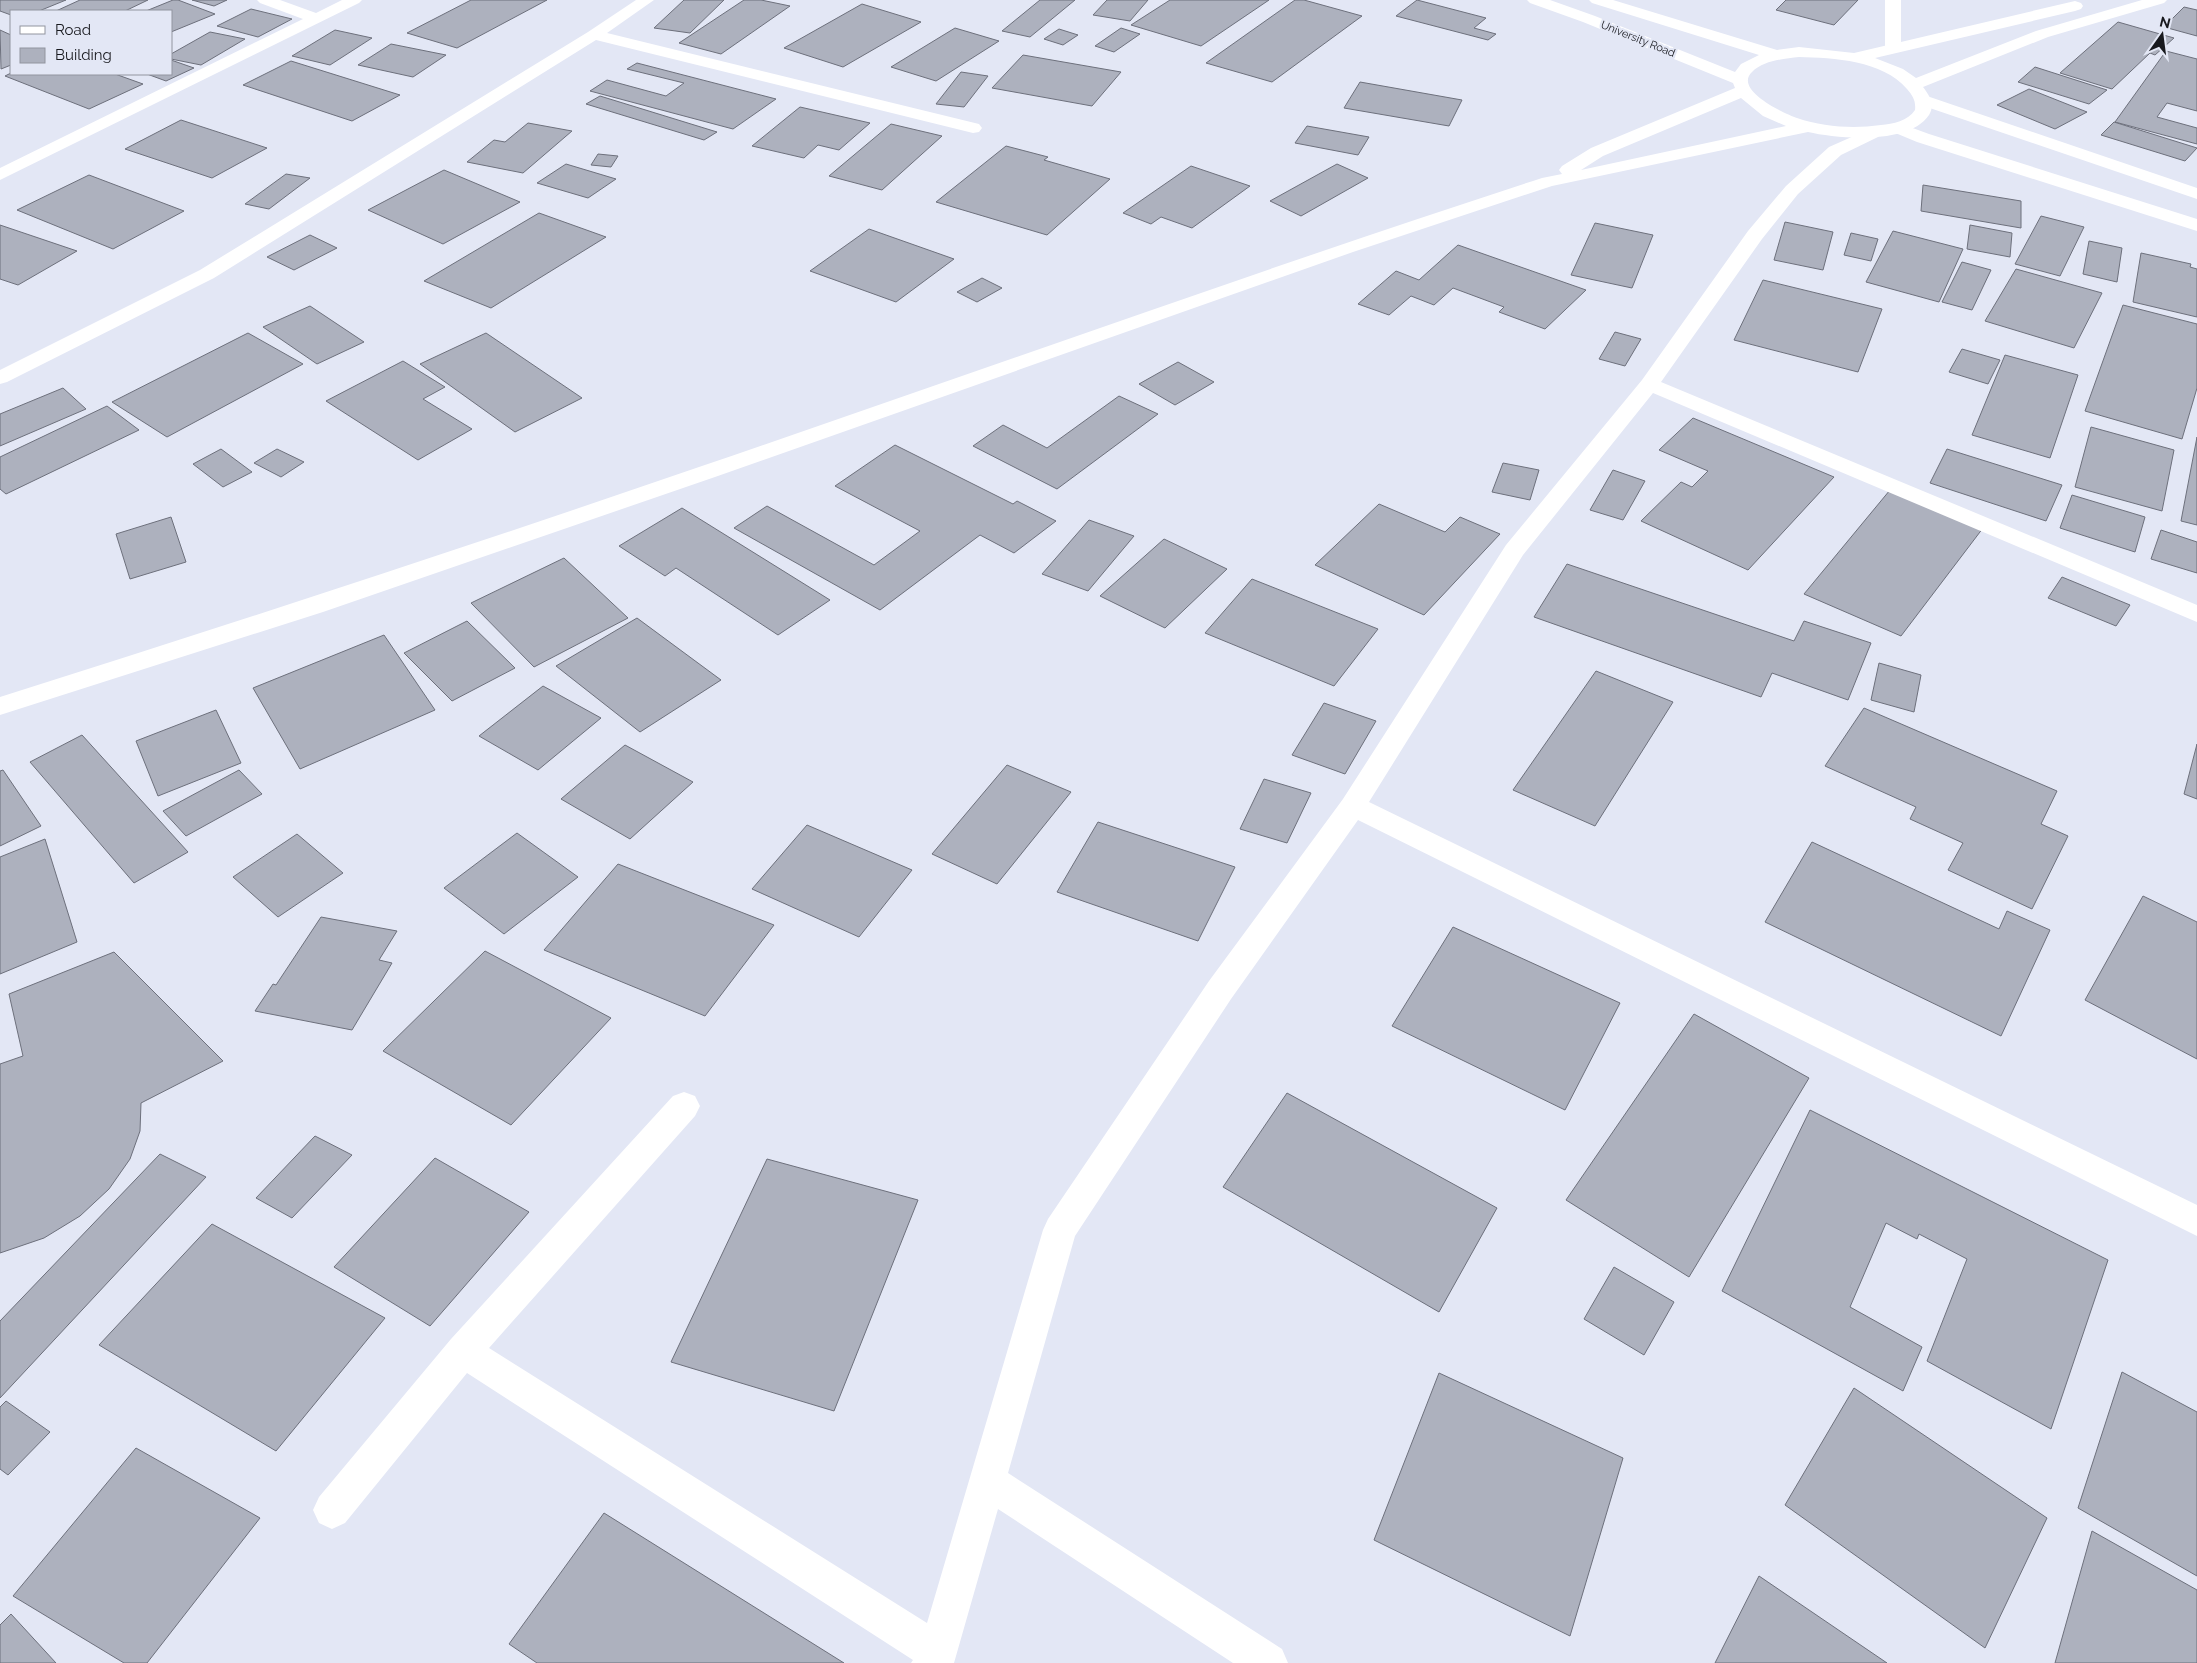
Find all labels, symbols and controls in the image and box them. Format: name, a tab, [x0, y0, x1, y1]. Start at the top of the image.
legend	[10, 10, 172, 75]
north arrow	[2137, 10, 2187, 60]
text: N	[2158, 13, 2172, 31]
street label: University Road	[1599, 18, 1677, 60]
text: Road	[55, 21, 91, 39]
text: Building	[55, 46, 112, 64]

